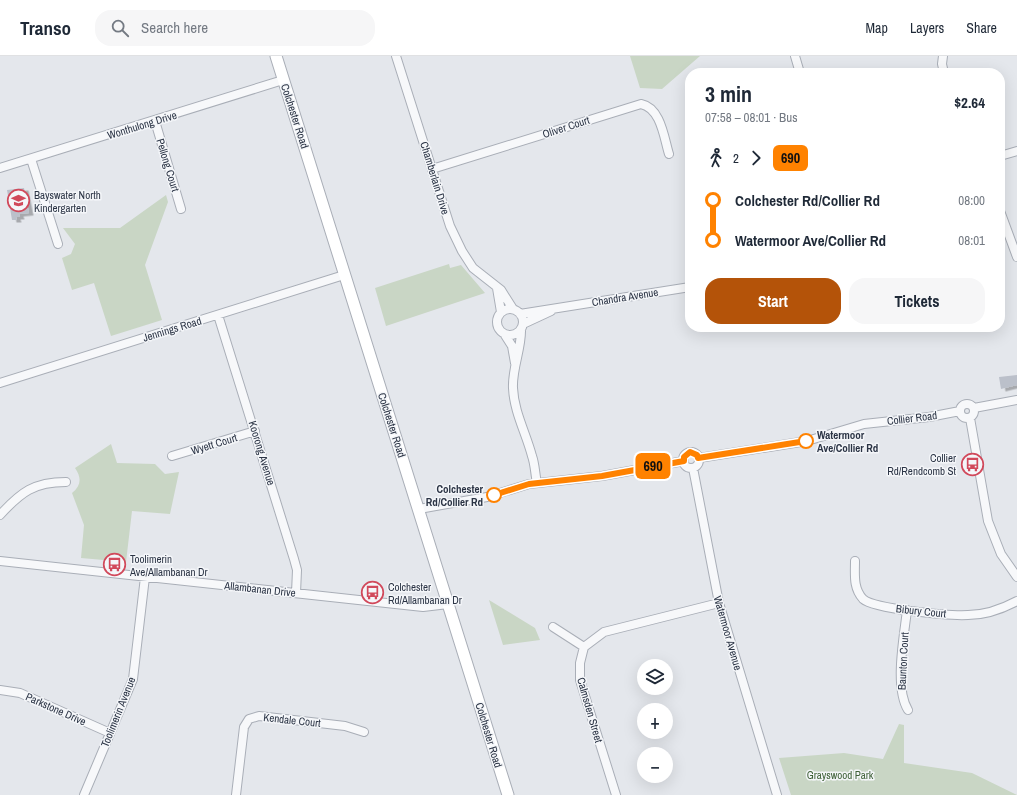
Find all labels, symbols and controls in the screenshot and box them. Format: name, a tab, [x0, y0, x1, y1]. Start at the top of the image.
search box	[95, 10, 375, 46]
text: Transo	[20, 15, 71, 41]
icon: search	[109, 17, 131, 39]
text: Search here	[141, 17, 208, 38]
text: Map	[866, 19, 888, 37]
text: Layers	[910, 19, 944, 37]
text: Share	[966, 19, 997, 37]
text: 3 min	[705, 79, 752, 109]
street label: Colchester Road	[278, 82, 312, 150]
text: $2.64	[954, 92, 985, 113]
street label: Wonthulong Drive	[106, 108, 178, 142]
text: 07:58 – 08:01 · Bus	[705, 109, 797, 126]
street label: Oliver Court	[541, 113, 592, 141]
street label: Pellong Court	[153, 137, 183, 194]
street label: Chamberlain Drive	[417, 140, 453, 216]
icon: walk	[705, 147, 727, 169]
icon: forward	[745, 147, 767, 169]
text: 690	[781, 149, 800, 167]
text: 2	[733, 150, 739, 167]
school or university icon: Bayswater North Kindergarten	[5, 188, 31, 214]
place label: Bayswater North Kindergarten	[34, 188, 101, 215]
text: Colchester Rd/Collier Rd	[735, 190, 880, 211]
text: 08:00	[958, 192, 985, 209]
text: Watermoor Ave/Collier Rd	[735, 230, 886, 251]
text: 08:01	[958, 232, 985, 249]
button: Start	[705, 278, 841, 324]
button: Tickets	[849, 278, 985, 324]
street label: Chandra Avenue	[591, 285, 659, 309]
street label: Jennings Road	[141, 313, 203, 345]
street label: Colchester Road	[375, 391, 409, 459]
street label: Collier Road	[886, 408, 938, 428]
street label: Koorong Avenue	[246, 419, 278, 487]
place label: Watermoor Ave/Collier Rd	[817, 428, 878, 455]
street label: Wyett Court	[189, 430, 239, 458]
marker: Watermoor Ave/Collier Rd	[798, 433, 814, 449]
place label: Collier Rd/Rendcomb St	[887, 451, 956, 478]
bus stop icon: Collier Rd/Rendcomb St	[959, 451, 985, 477]
line badge: 690	[630, 453, 676, 479]
text: 690	[643, 457, 663, 475]
place label: Colchester Rd/Collier Rd	[426, 482, 483, 509]
marker: Colchester Rd/Collier Rd	[486, 487, 502, 503]
bus stop icon: Toolimerin Ave/Allambanan Dr	[102, 552, 128, 578]
place label: Toolimerin Ave/Allambanan Dr	[129, 552, 208, 579]
street label: Allambanan Drive	[223, 578, 296, 600]
bus stop icon: Colchester Rd/Allambanan Dr	[360, 580, 386, 606]
place label: Colchester Rd/Allambanan Dr	[388, 580, 462, 607]
street label: Watermoor Avenue	[711, 594, 745, 672]
street label: Bibury Court	[895, 601, 947, 621]
street label: Baunton Court	[894, 631, 912, 690]
map controls	[637, 659, 673, 783]
button: layers	[637, 659, 673, 695]
street label: Toolimerin Avenue	[98, 675, 138, 749]
street label: Calmsden Street	[574, 676, 606, 745]
street label: Parkstone Drive	[24, 689, 88, 729]
street label: Colchester Road	[472, 701, 506, 769]
button: +	[637, 703, 673, 739]
street label: Kendale Court	[263, 710, 322, 730]
button: −	[637, 747, 673, 783]
park label: Grayswood Park	[807, 768, 874, 782]

